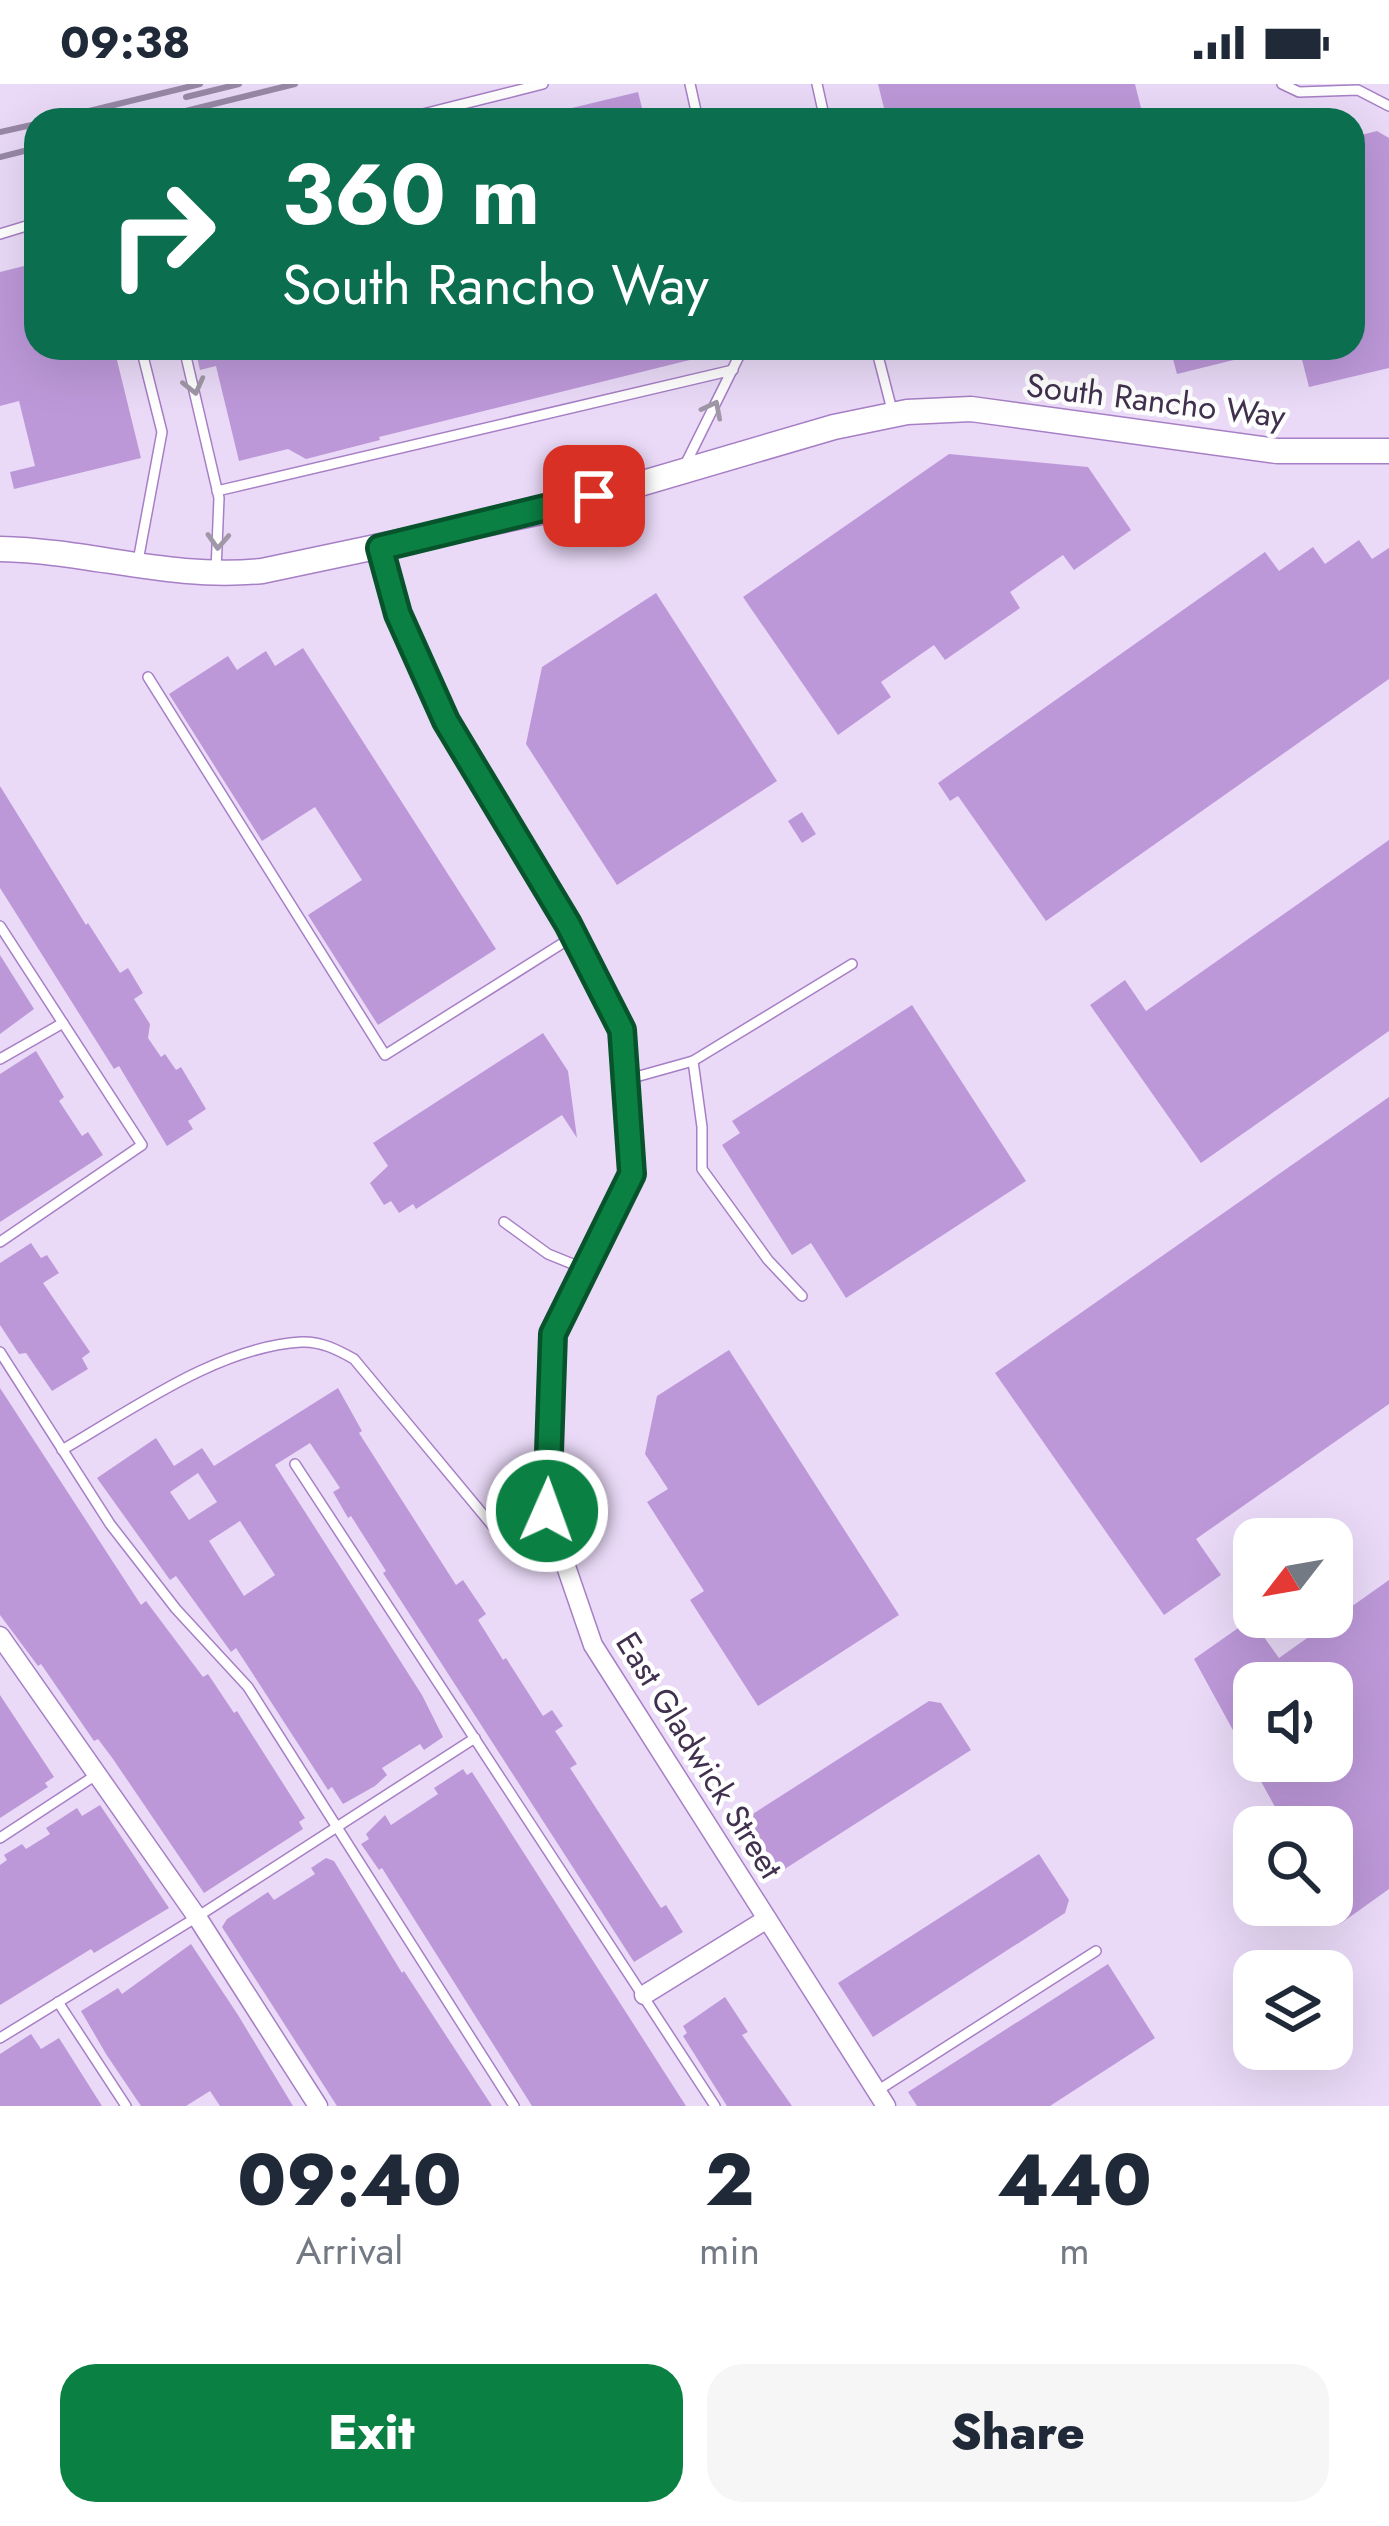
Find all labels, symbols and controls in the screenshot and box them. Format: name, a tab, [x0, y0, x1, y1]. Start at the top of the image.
text: 09:38	[60, 10, 191, 75]
text: 360 m	[282, 134, 540, 256]
icon: right	[84, 156, 240, 312]
text: South Rancho Way	[282, 246, 709, 324]
street label: South Rancho Way	[1024, 361, 1289, 440]
one-way arrow	[180, 375, 205, 395]
one-way arrow	[699, 400, 722, 422]
pin	[543, 445, 645, 547]
icon: arrive	[561, 463, 627, 529]
one-way arrow	[205, 532, 231, 551]
position arrow	[484, 1448, 610, 1574]
north arrow	[1233, 1518, 1353, 1638]
map controls	[1233, 1518, 1353, 2070]
street label: East Gladwick Street	[605, 1623, 795, 1888]
button: sound	[1233, 1662, 1353, 1782]
button: search	[1233, 1806, 1353, 1926]
button: layers	[1233, 1950, 1353, 2070]
text: 09:40	[237, 2128, 462, 2232]
text: 2	[705, 2128, 754, 2232]
text: 440	[997, 2128, 1152, 2232]
text: Arrival	[296, 2222, 403, 2279]
text: min	[699, 2222, 760, 2279]
text: m	[1059, 2222, 1090, 2279]
button: Exit	[60, 2364, 683, 2502]
button: Share	[707, 2364, 1329, 2502]

